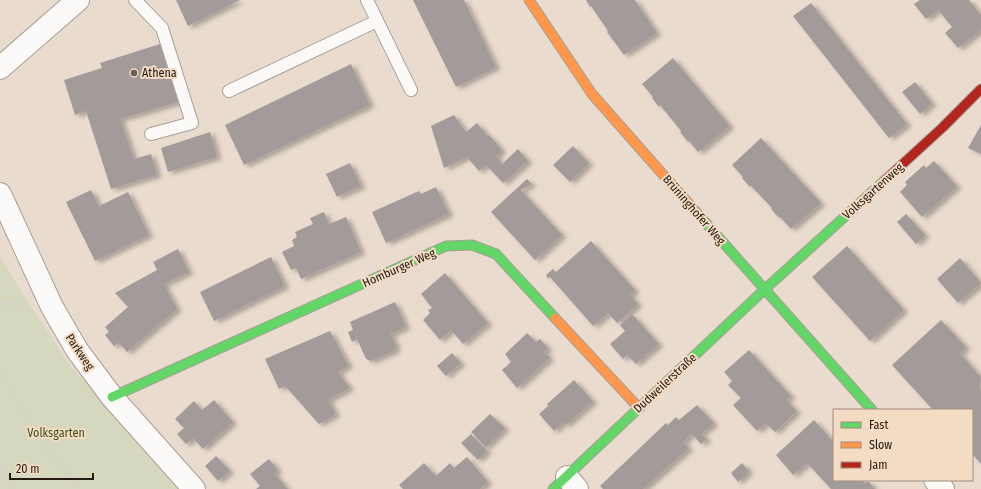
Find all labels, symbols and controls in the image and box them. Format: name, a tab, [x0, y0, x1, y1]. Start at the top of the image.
place label: Athena	[142, 66, 177, 80]
marker: Athena	[129, 68, 139, 78]
street label: Volksgartenweg	[840, 160, 907, 222]
street label: Brüninghofer Weg	[660, 172, 728, 248]
street label: Homburger Weg	[360, 246, 438, 290]
street label: Parkweg	[63, 331, 97, 373]
street label: Dudweilerstraße	[631, 350, 699, 416]
legend	[833, 409, 973, 481]
text: Fast	[869, 418, 888, 432]
park label: Volksgarten	[27, 426, 85, 440]
text: Slow	[869, 438, 892, 452]
scale bar	[10, 455, 93, 481]
text: Jam	[869, 458, 887, 472]
text: 20 m	[16, 462, 40, 476]

